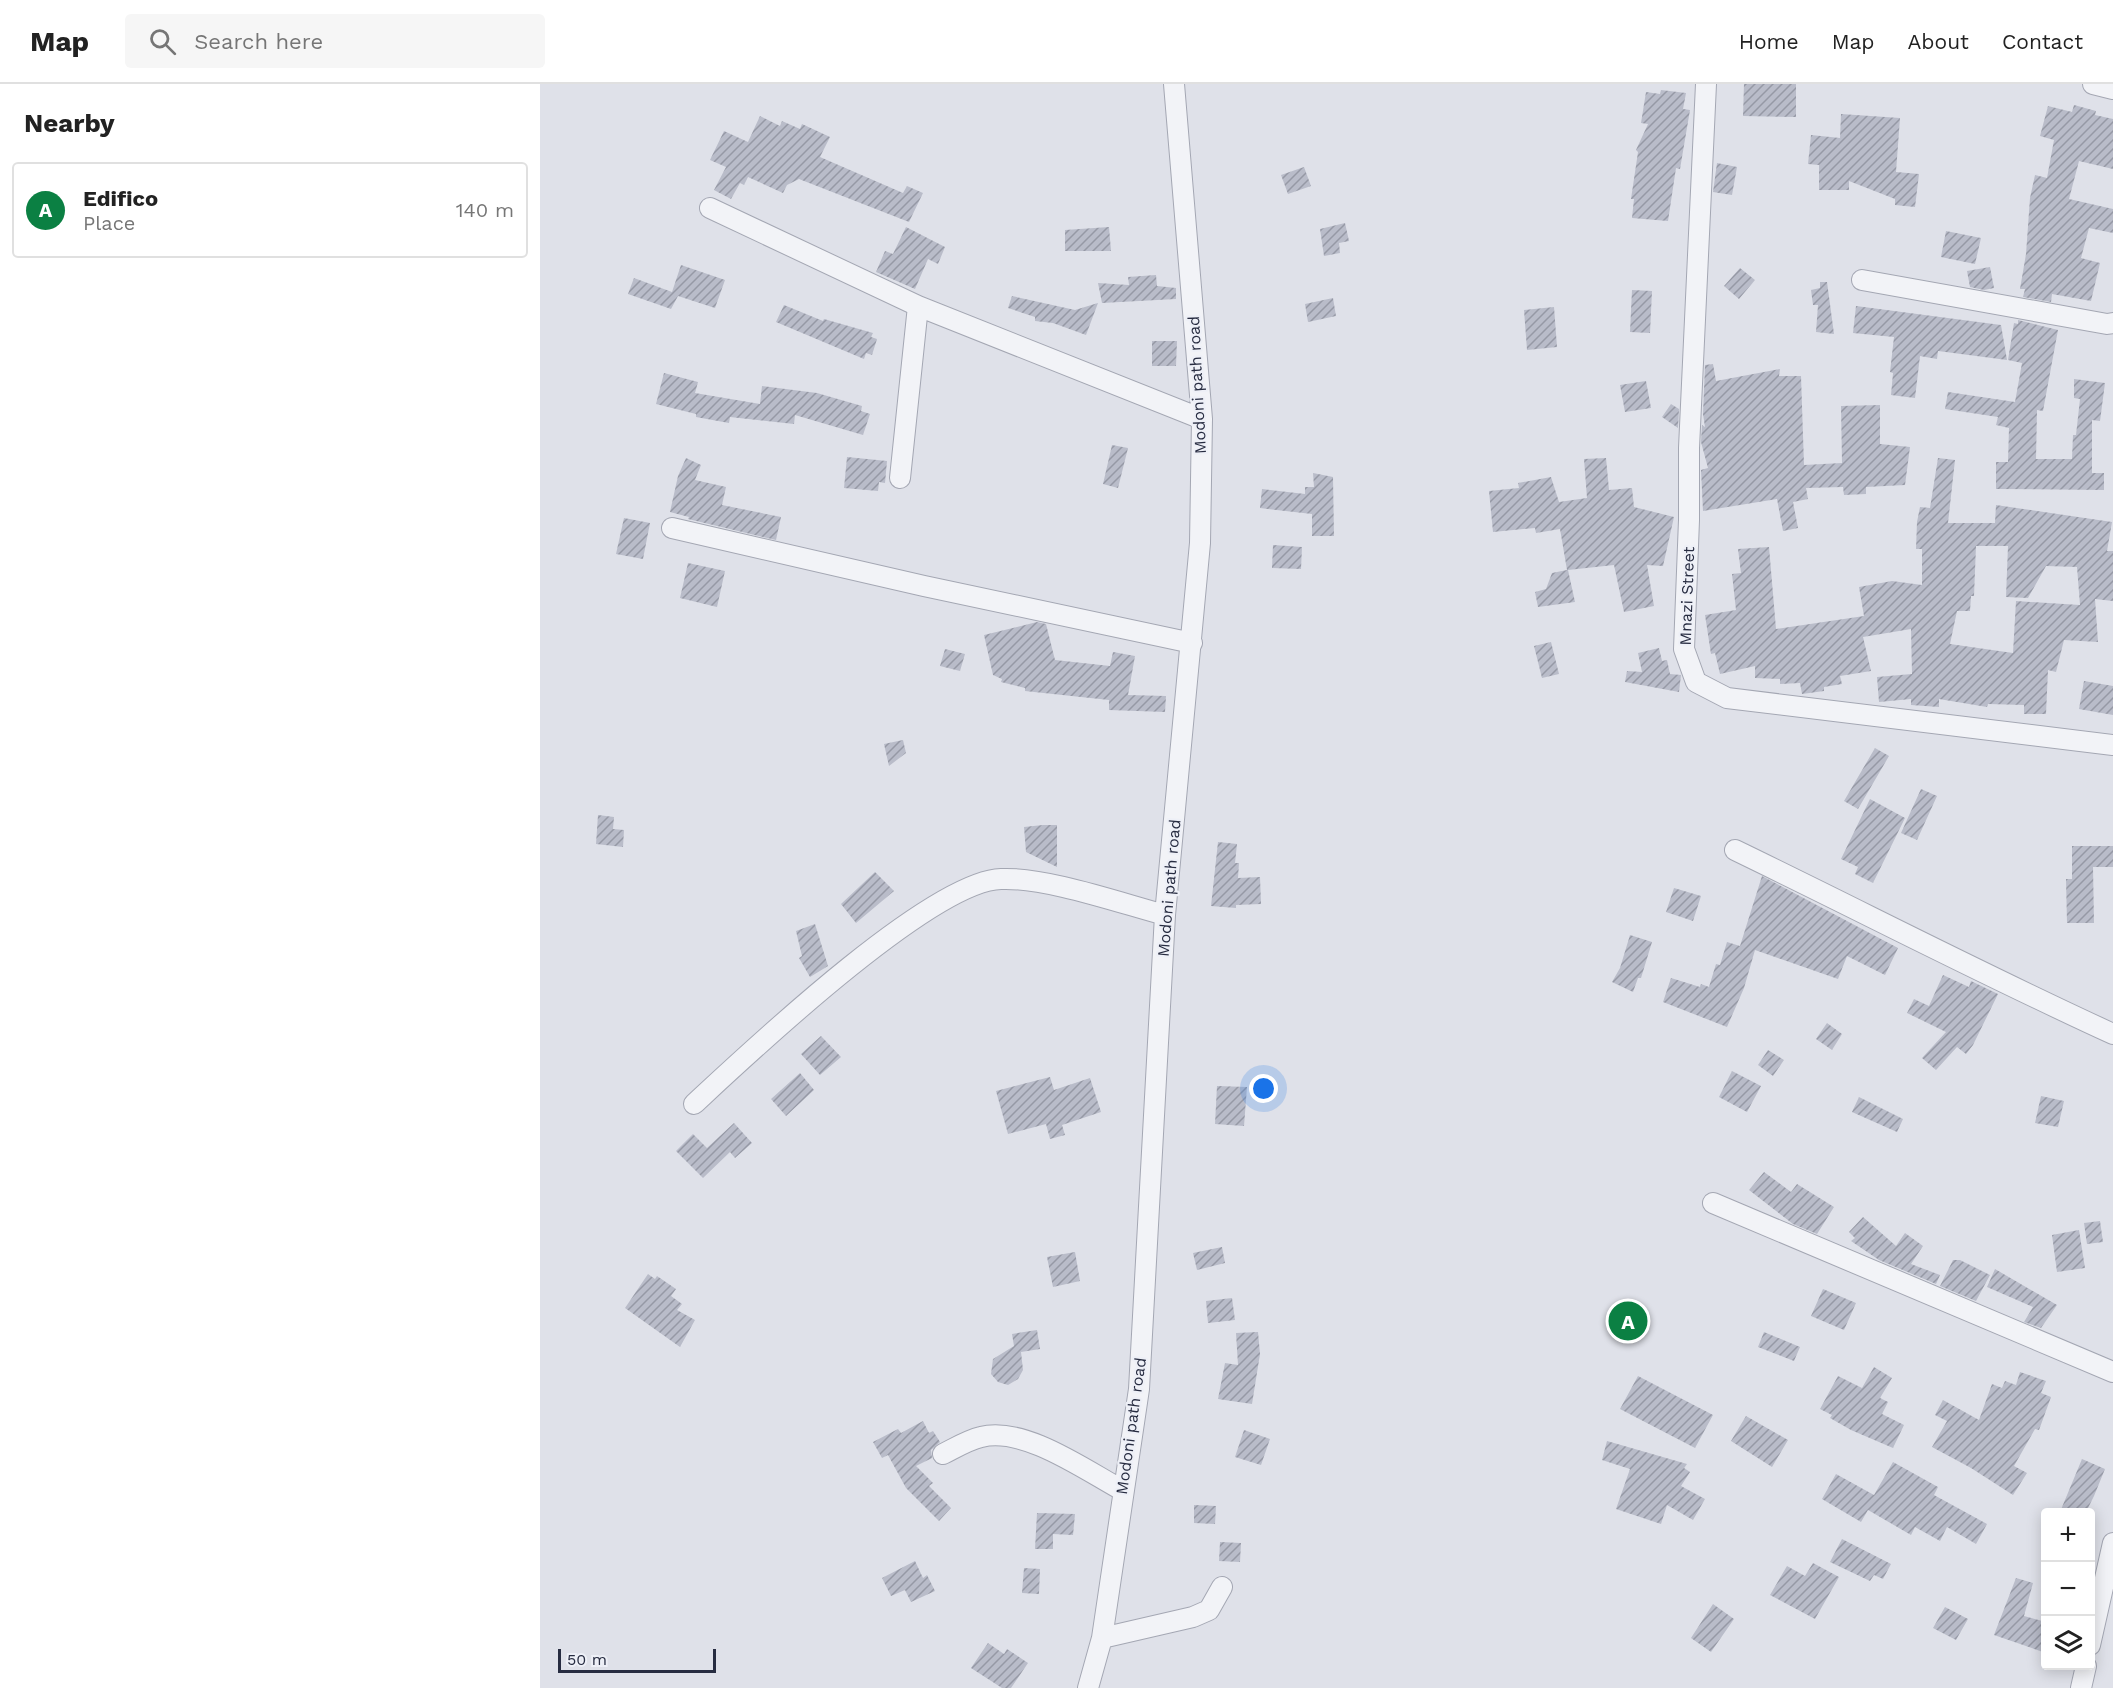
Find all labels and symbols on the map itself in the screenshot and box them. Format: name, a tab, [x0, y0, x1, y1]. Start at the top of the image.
street label: Modoni path road	[1184, 316, 1210, 454]
street label: Mnazi Street	[1676, 546, 1698, 646]
street label: Modoni path road	[1154, 818, 1184, 958]
your location	[1249, 1074, 1278, 1103]
pin: A	[1608, 1298, 1648, 1344]
street label: Modoni path road	[1112, 1356, 1150, 1496]
scale bar	[558, 1646, 716, 1674]

